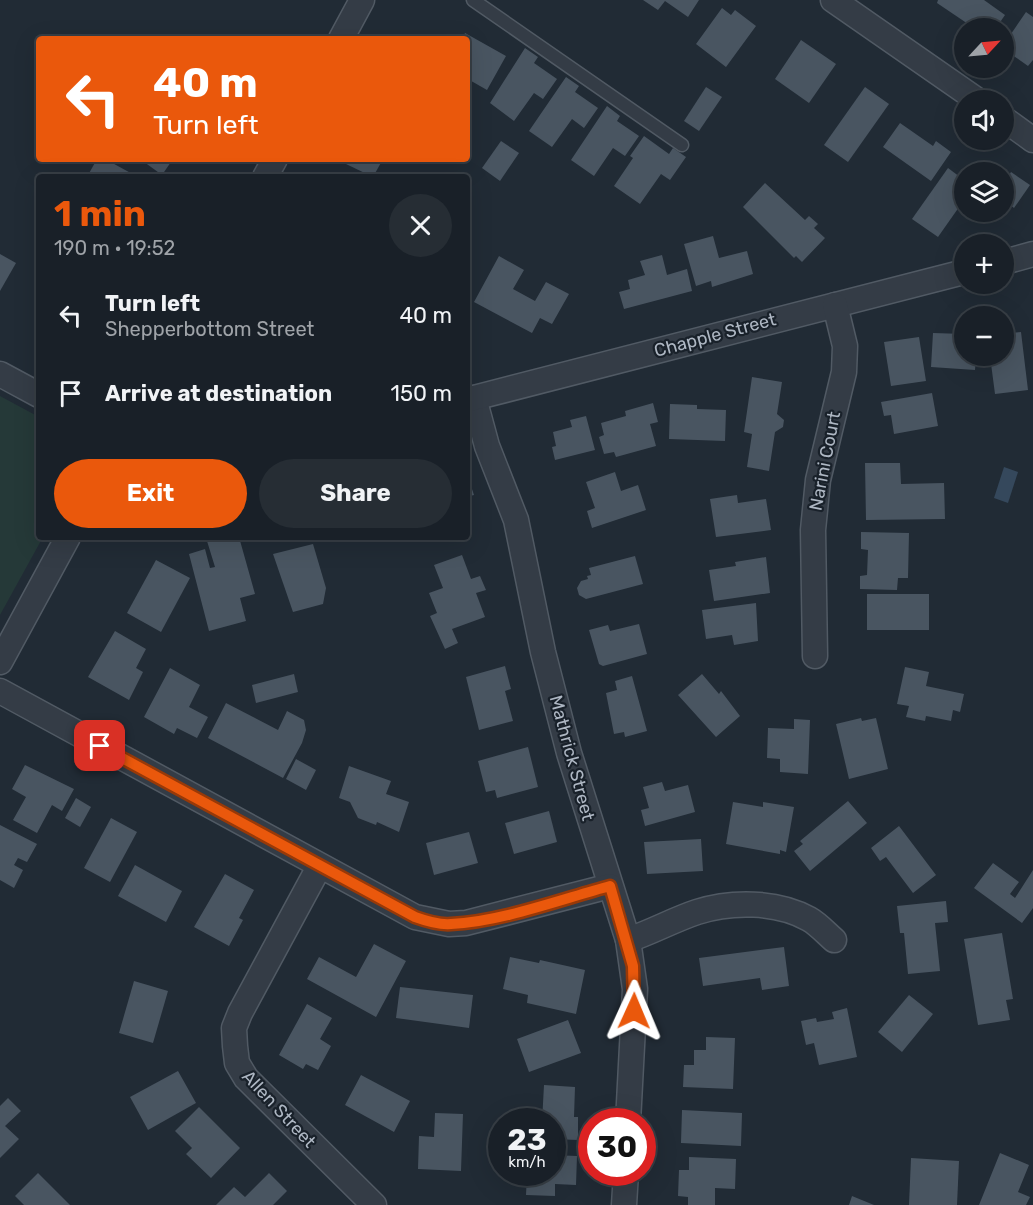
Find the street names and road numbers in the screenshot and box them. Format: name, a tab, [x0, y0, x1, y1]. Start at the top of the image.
street label: Chapple Street	[652, 308, 778, 362]
street label: Narini Court	[805, 410, 845, 512]
street label: Mathrick Street	[545, 693, 599, 823]
street label: Allen Street	[237, 1066, 321, 1152]

